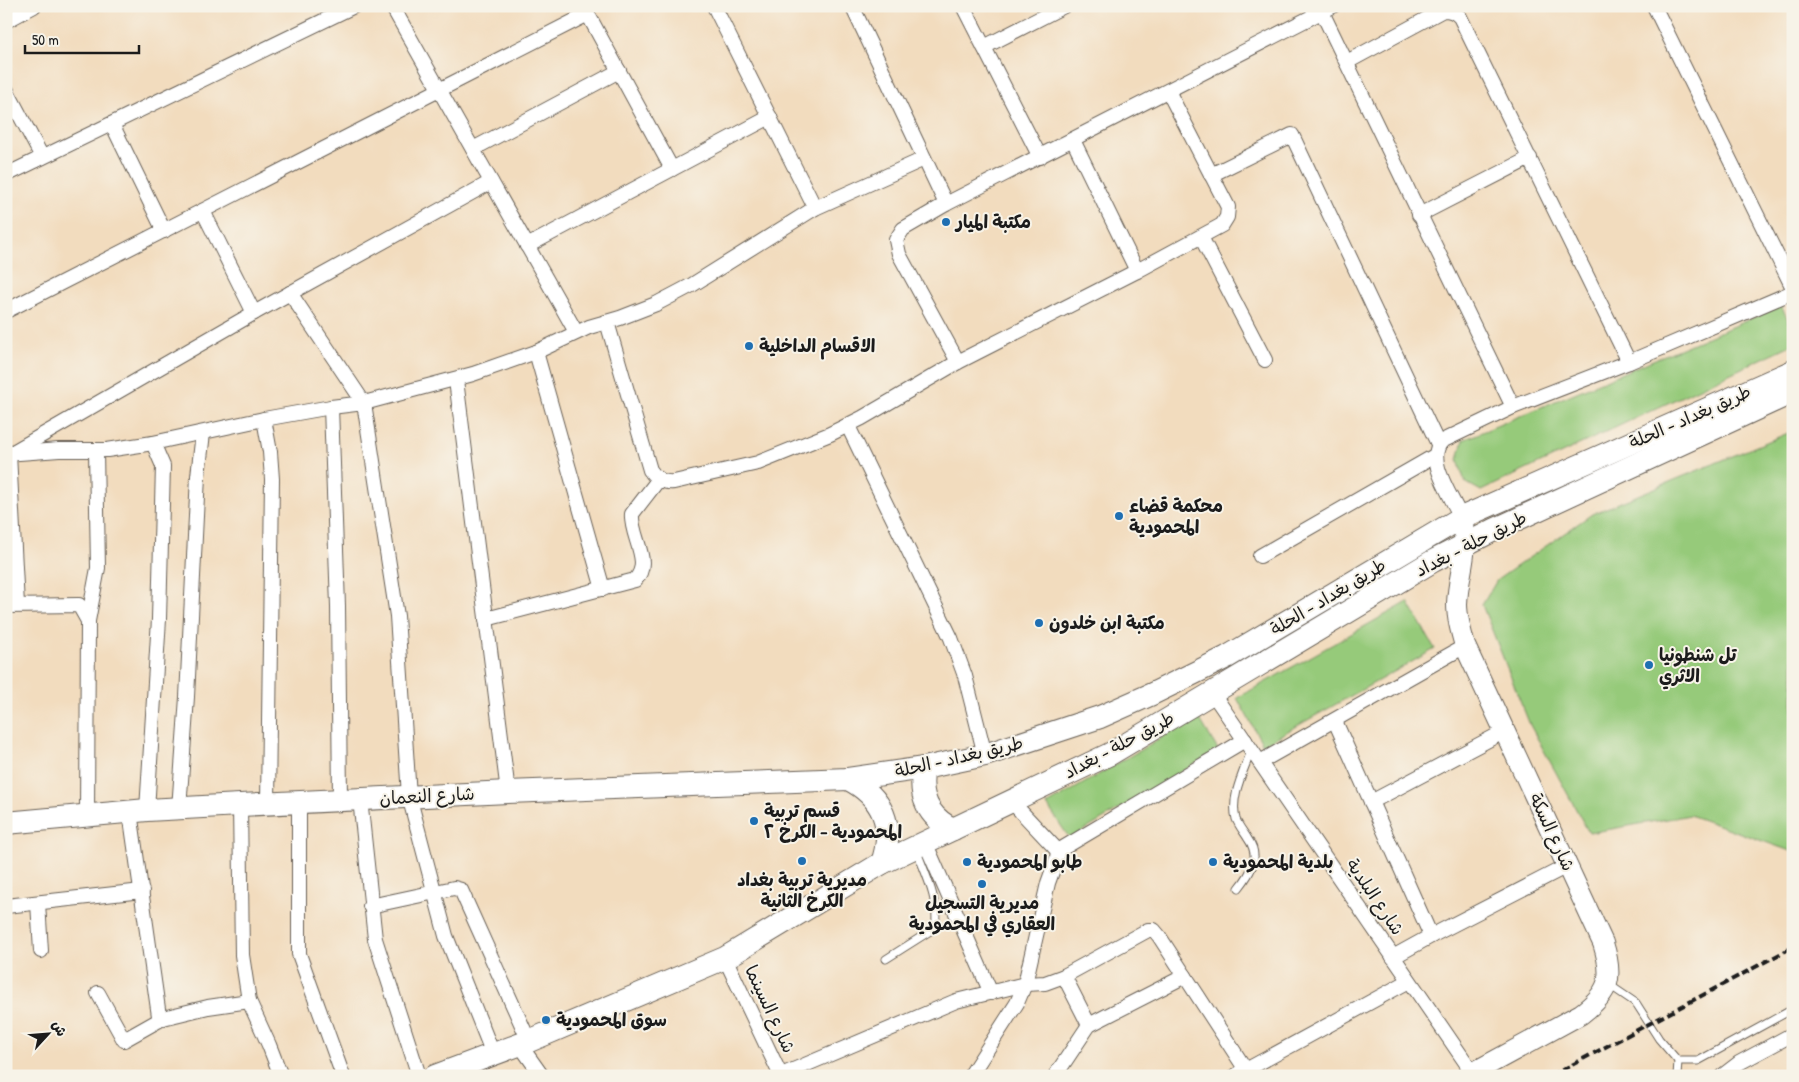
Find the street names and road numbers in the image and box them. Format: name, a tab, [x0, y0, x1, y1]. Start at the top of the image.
street label: طريق بغداد - الحلة	[1625, 378, 1755, 455]
street label: طريق حلة - بغداد	[1411, 505, 1531, 582]
street label: طريق بغداد - الحلة	[1265, 552, 1390, 641]
street label: طريق حلة - بغداد	[1059, 705, 1179, 784]
street label: طريق بغداد - الحلة	[892, 730, 1026, 783]
street label: شارع النعمان	[379, 781, 475, 810]
street label: شارع السكة	[1523, 789, 1581, 875]
street label: شارع البلدية	[1341, 853, 1410, 940]
street label: شارع السينما	[739, 961, 802, 1057]

